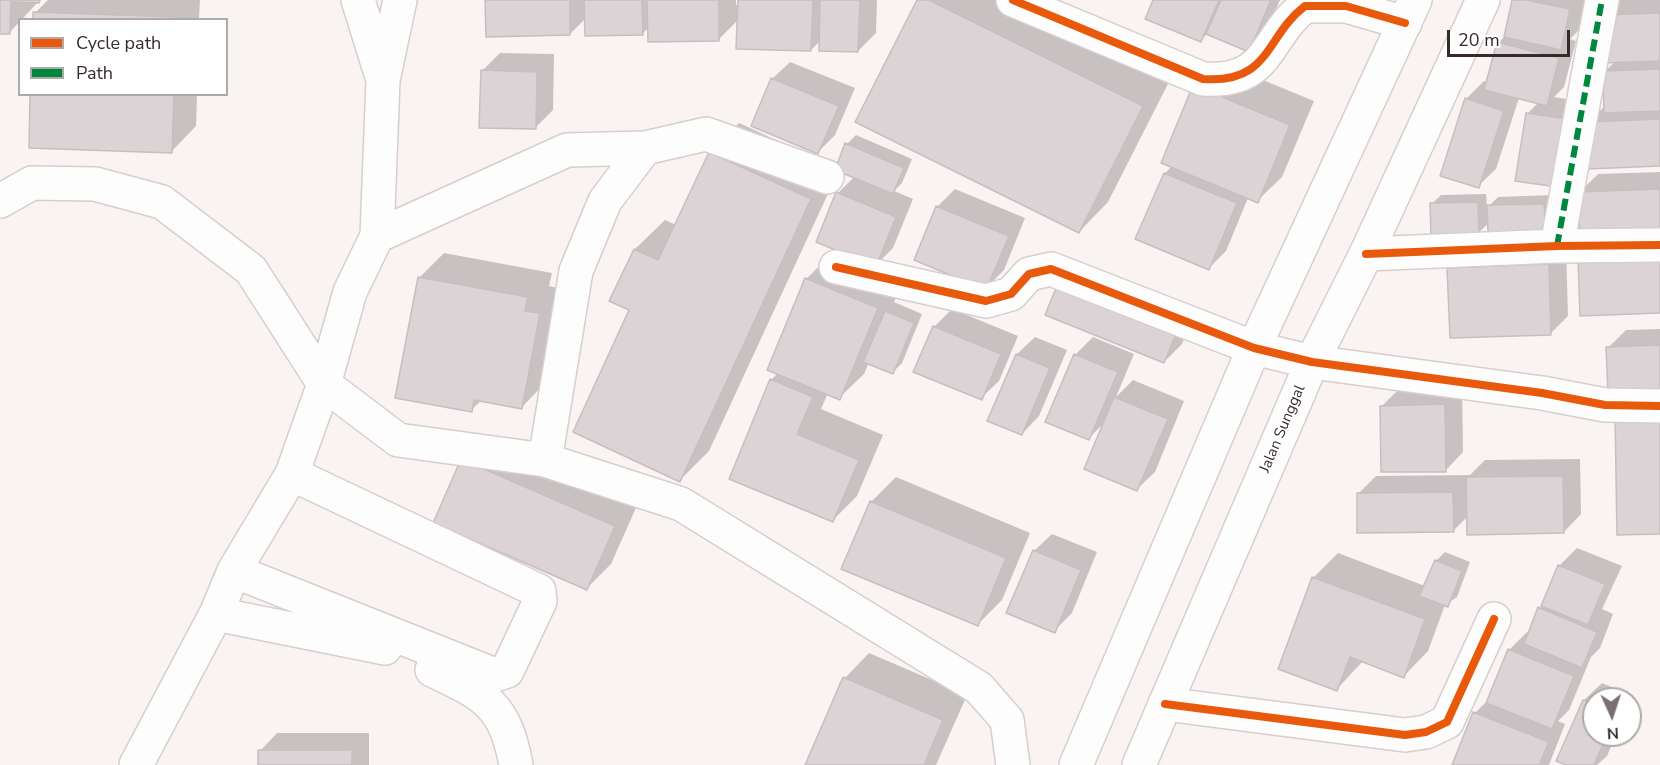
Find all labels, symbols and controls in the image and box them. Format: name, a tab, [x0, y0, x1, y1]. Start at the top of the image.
legend	[18, 18, 228, 96]
scale bar	[1450, 18, 1573, 56]
text: 20 m	[1458, 28, 1500, 52]
text: Cycle path	[76, 31, 161, 55]
text: Path	[76, 61, 113, 85]
street label: Jalan Sunggal	[1256, 382, 1310, 476]
north arrow	[1582, 687, 1642, 747]
text: N	[1606, 722, 1619, 744]

